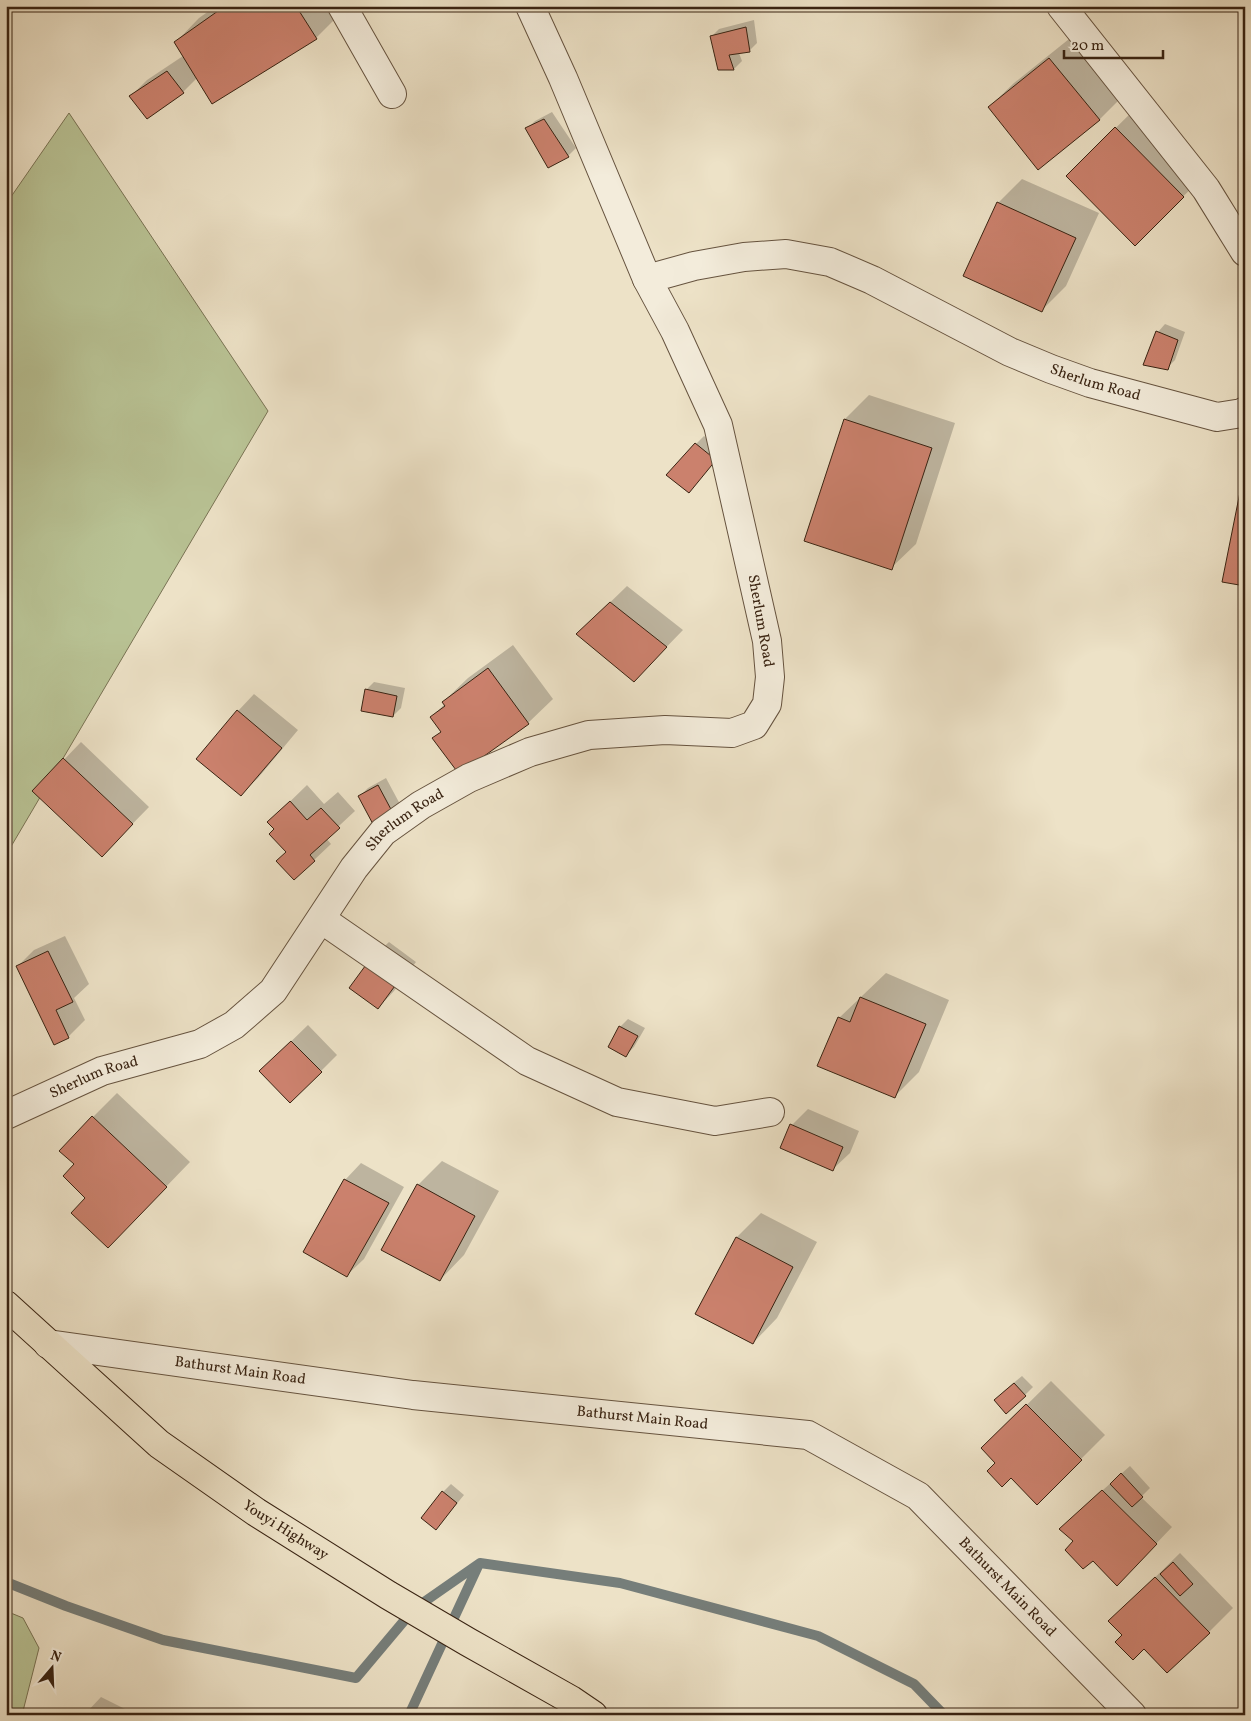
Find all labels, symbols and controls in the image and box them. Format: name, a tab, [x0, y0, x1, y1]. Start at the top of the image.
scale bar	[1064, 28, 1162, 60]
text: 20 m	[1071, 36, 1104, 57]
street label: Sherlum Road	[1047, 359, 1143, 407]
street label: Sherlum Road	[742, 573, 778, 669]
street label: Sherlum Road	[361, 784, 448, 856]
street label: Sherlum Road	[46, 1051, 141, 1104]
street label: Bathurst Main Road	[173, 1351, 307, 1390]
street label: Bathurst Main Road	[575, 1401, 709, 1435]
street label: Youyi Highway	[238, 1495, 333, 1566]
street label: Bathurst Main Road	[954, 1533, 1061, 1642]
north arrow	[28, 1644, 78, 1694]
text: N	[48, 1646, 64, 1668]

